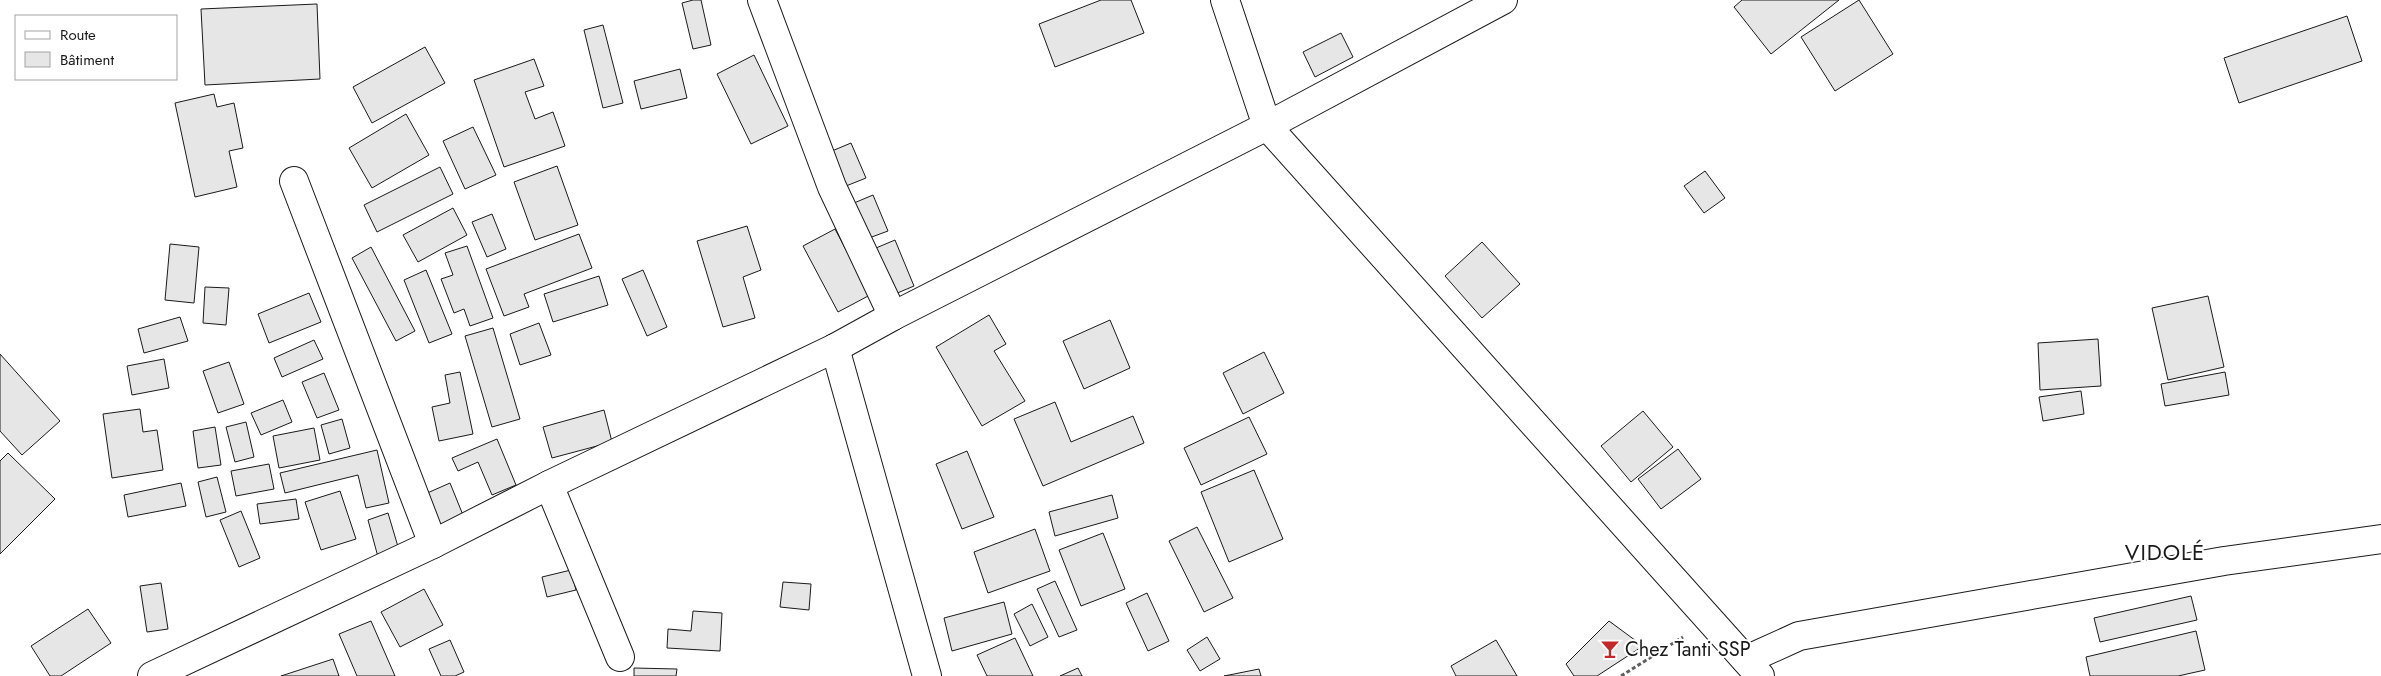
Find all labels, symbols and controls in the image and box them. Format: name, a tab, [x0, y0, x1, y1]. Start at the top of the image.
legend	[15, 15, 178, 80]
text: Route	[60, 24, 96, 46]
text: Bâtiment	[60, 49, 114, 71]
district label: VIDOLÉ	[2125, 536, 2205, 568]
place label: Chez Tanti SSP	[1625, 635, 1751, 664]
bar icon: Chez Tanti SSP	[1599, 638, 1621, 660]

